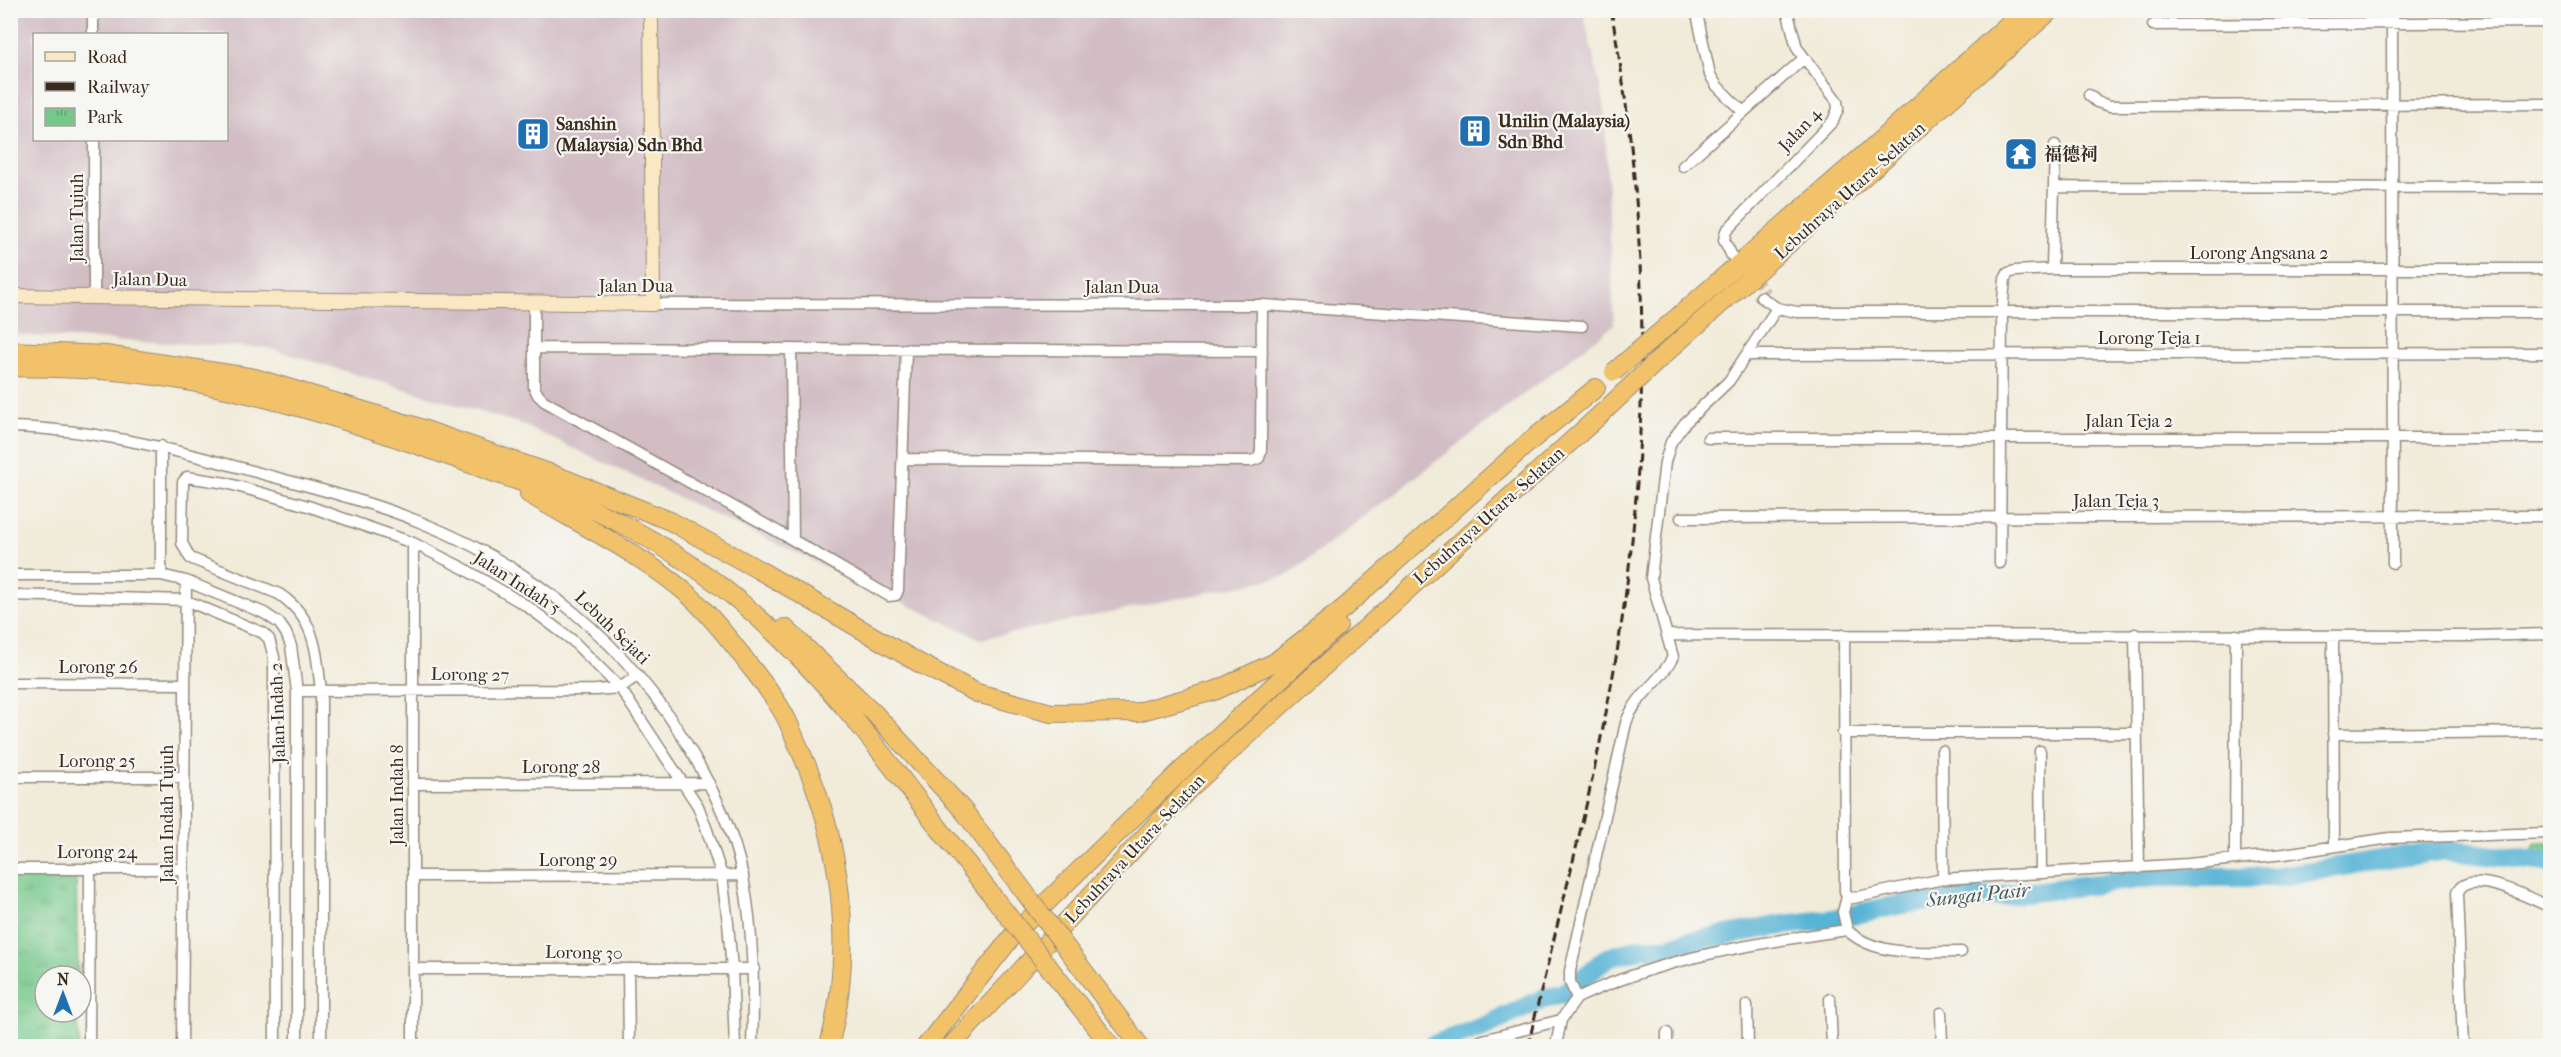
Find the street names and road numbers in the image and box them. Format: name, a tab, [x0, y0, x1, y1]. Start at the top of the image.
street label: Jalan 4	[1773, 103, 1826, 158]
street label: Lebuhraya Utara–Selatan	[1770, 117, 1930, 264]
street label: Jalan Tujuh	[67, 173, 88, 265]
street label: Lorong Angsana 2	[2189, 243, 2329, 264]
street label: Jalan Dua	[111, 269, 188, 291]
street label: Jalan Dua	[597, 276, 674, 297]
street label: Jalan Dua	[1083, 277, 1160, 298]
street label: Lorong Teja 1	[2097, 328, 2201, 349]
street label: Jalan Teja 2	[2083, 411, 2173, 432]
street label: Lebuhraya Utara–Selatan	[1409, 442, 1569, 589]
street label: Jalan Teja 3	[2071, 491, 2159, 512]
street label: Jalan Indah 5	[468, 546, 565, 619]
street label: Lebuh Sejati	[570, 587, 654, 669]
street label: Lorong 26	[58, 657, 138, 678]
street label: Jalan Indah 2	[266, 662, 290, 766]
street label: Lorong 27	[431, 664, 510, 686]
street label: Jalan Indah Tujuh	[157, 745, 178, 885]
street label: Jalan Indah 8	[387, 745, 408, 847]
street label: Lorong 25	[58, 751, 136, 772]
street label: Lorong 28	[522, 757, 600, 778]
street label: Lebuhraya Utara–Selatan	[1061, 770, 1210, 928]
street label: Lorong 24	[57, 842, 138, 863]
street label: Lorong 29	[538, 850, 618, 871]
street label: Lorong 30	[545, 942, 623, 964]

